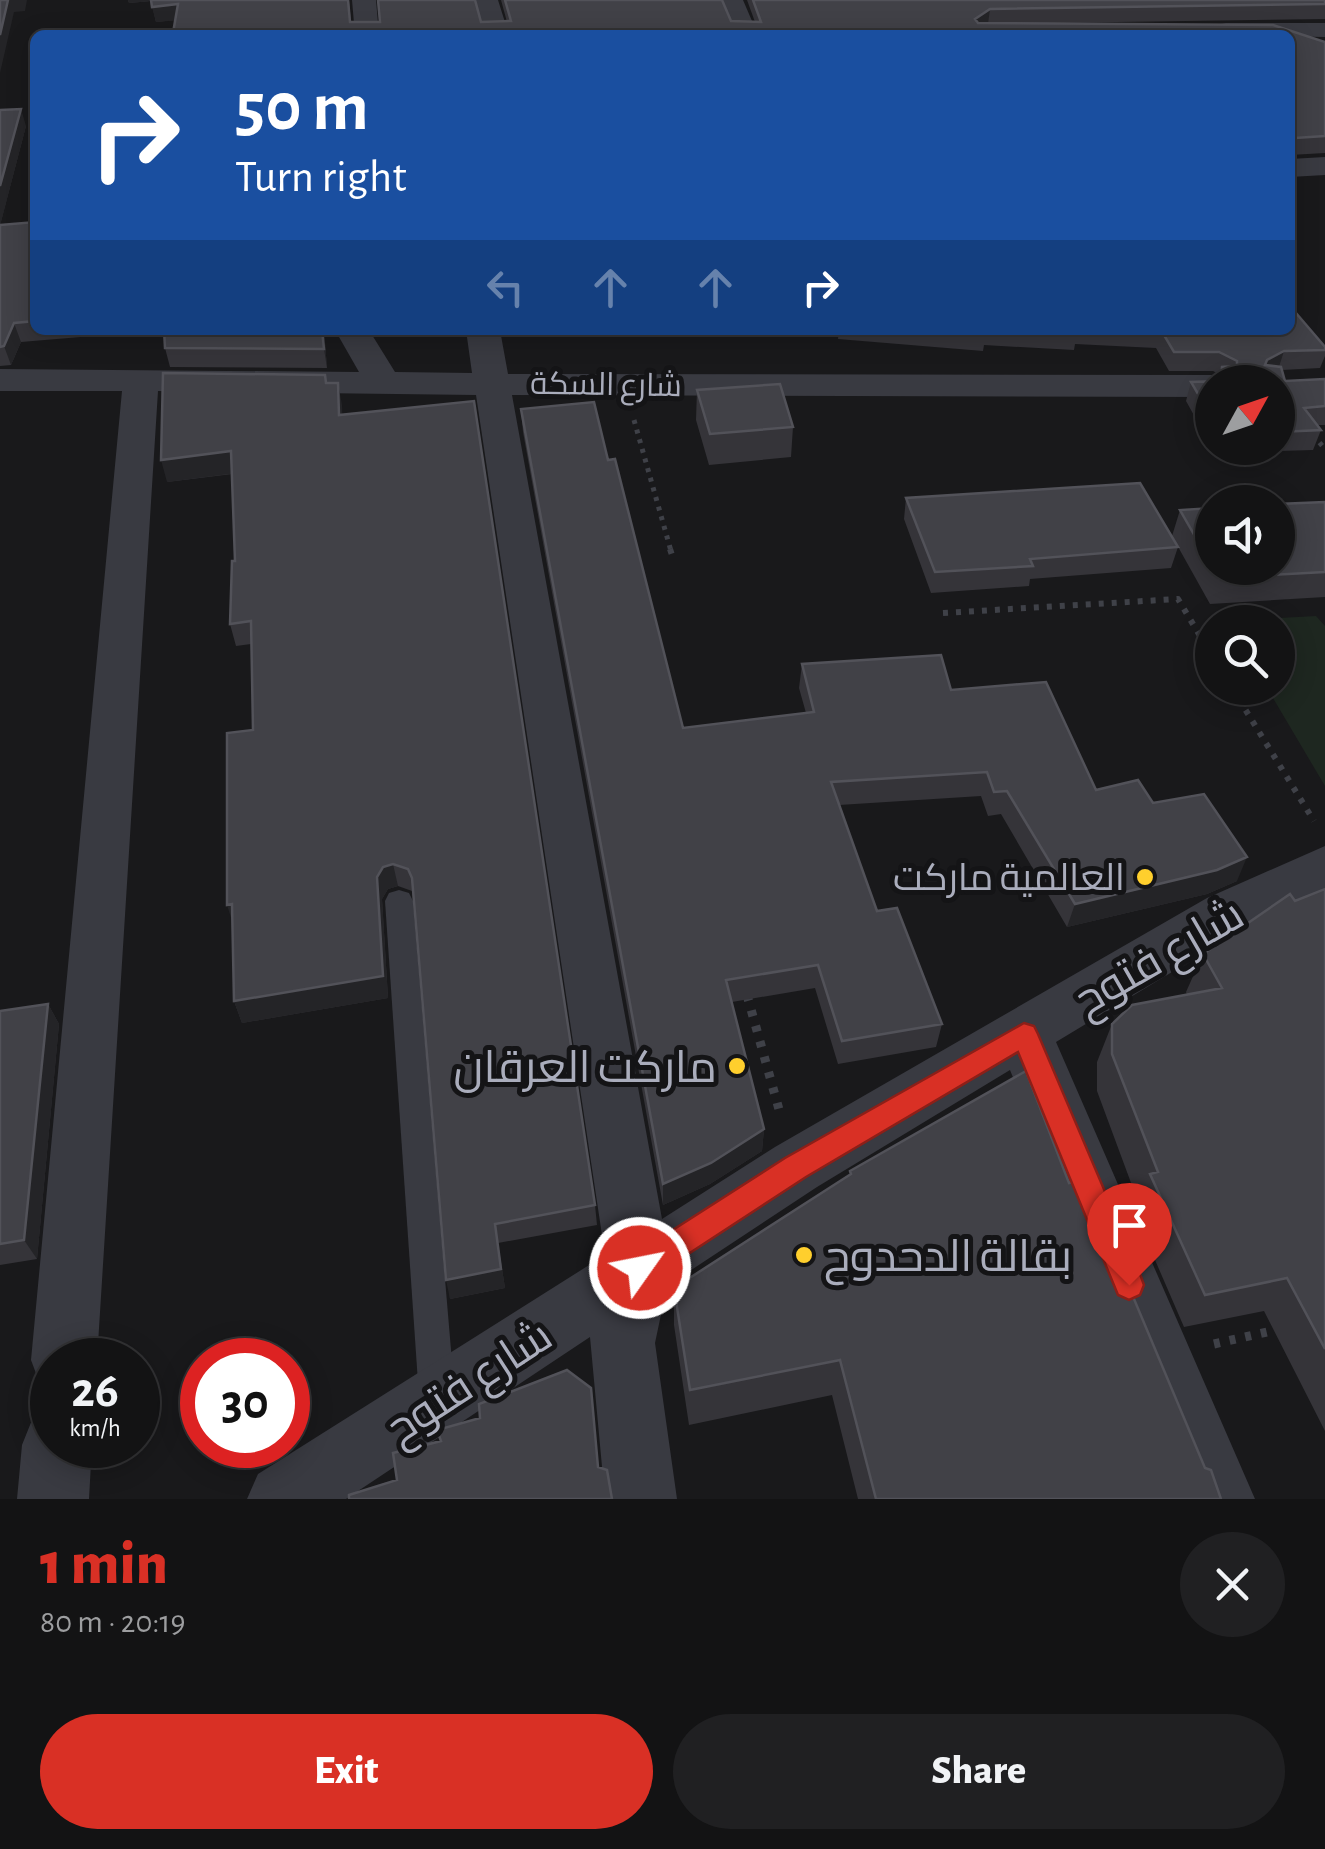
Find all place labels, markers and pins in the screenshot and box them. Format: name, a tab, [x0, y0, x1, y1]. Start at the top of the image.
place label: العالمية ماركت	[893, 860, 1125, 898]
marker: العالمية ماركت	[1134, 866, 1156, 888]
place label: ماركت العرقان	[454, 1046, 717, 1093]
marker: ماركت العرقان	[726, 1055, 748, 1077]
pin	[1087, 1183, 1172, 1286]
place label: بقالة الدحدوح	[824, 1235, 1072, 1286]
marker: بقالة الدحدوح	[793, 1244, 815, 1266]

